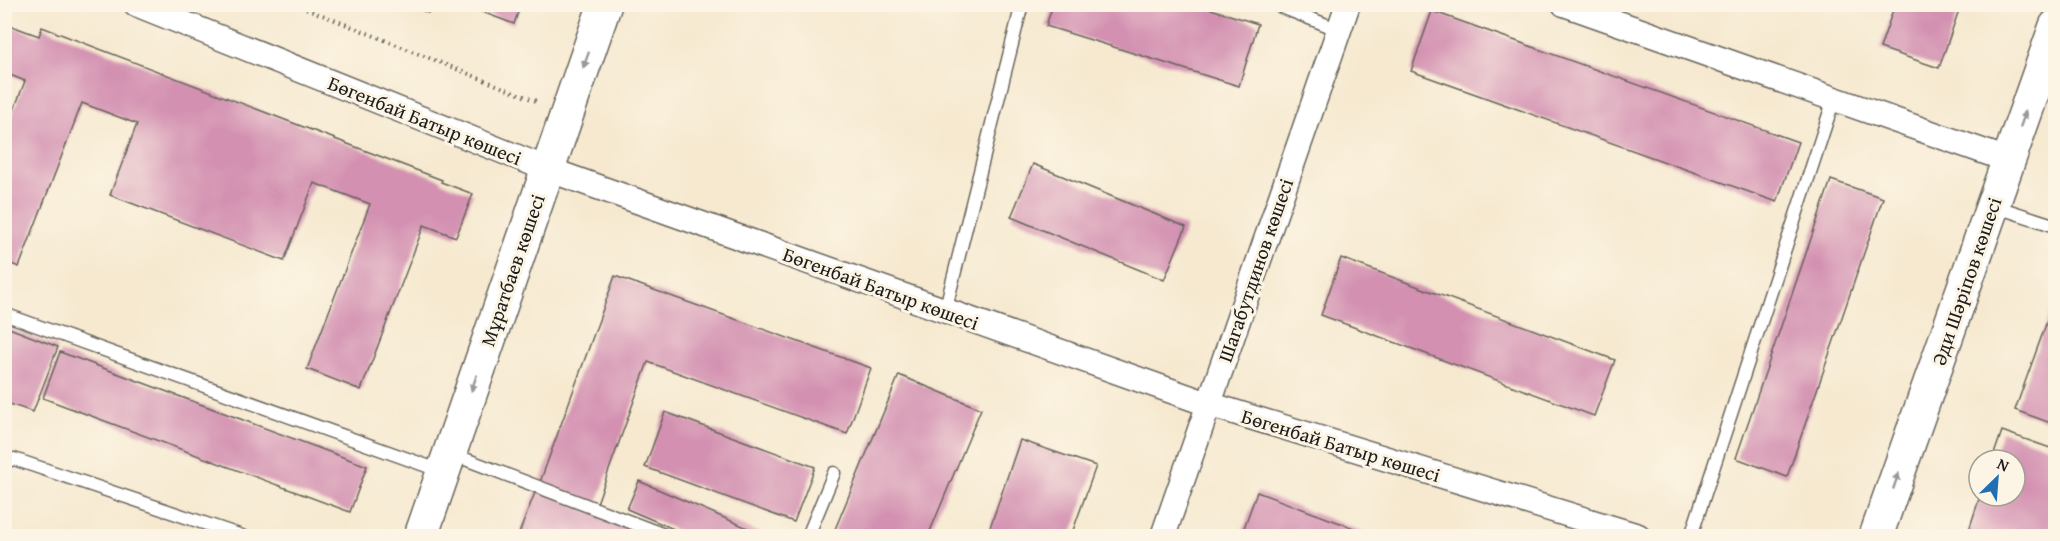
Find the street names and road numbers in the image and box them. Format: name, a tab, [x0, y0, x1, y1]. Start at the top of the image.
street label: Бөгенбай Батыр көшесі	[324, 68, 526, 172]
street label: Шагабутдинов көшесі	[1210, 174, 1300, 366]
street label: Мұратбаев көшесі	[472, 190, 552, 350]
street label: Әди Шәріпов көшесі	[1924, 193, 2008, 369]
street label: Бөгенбай Батыр көшесі	[779, 239, 983, 337]
street label: Бөгенбай Батыр көшесі	[1238, 401, 1444, 489]

